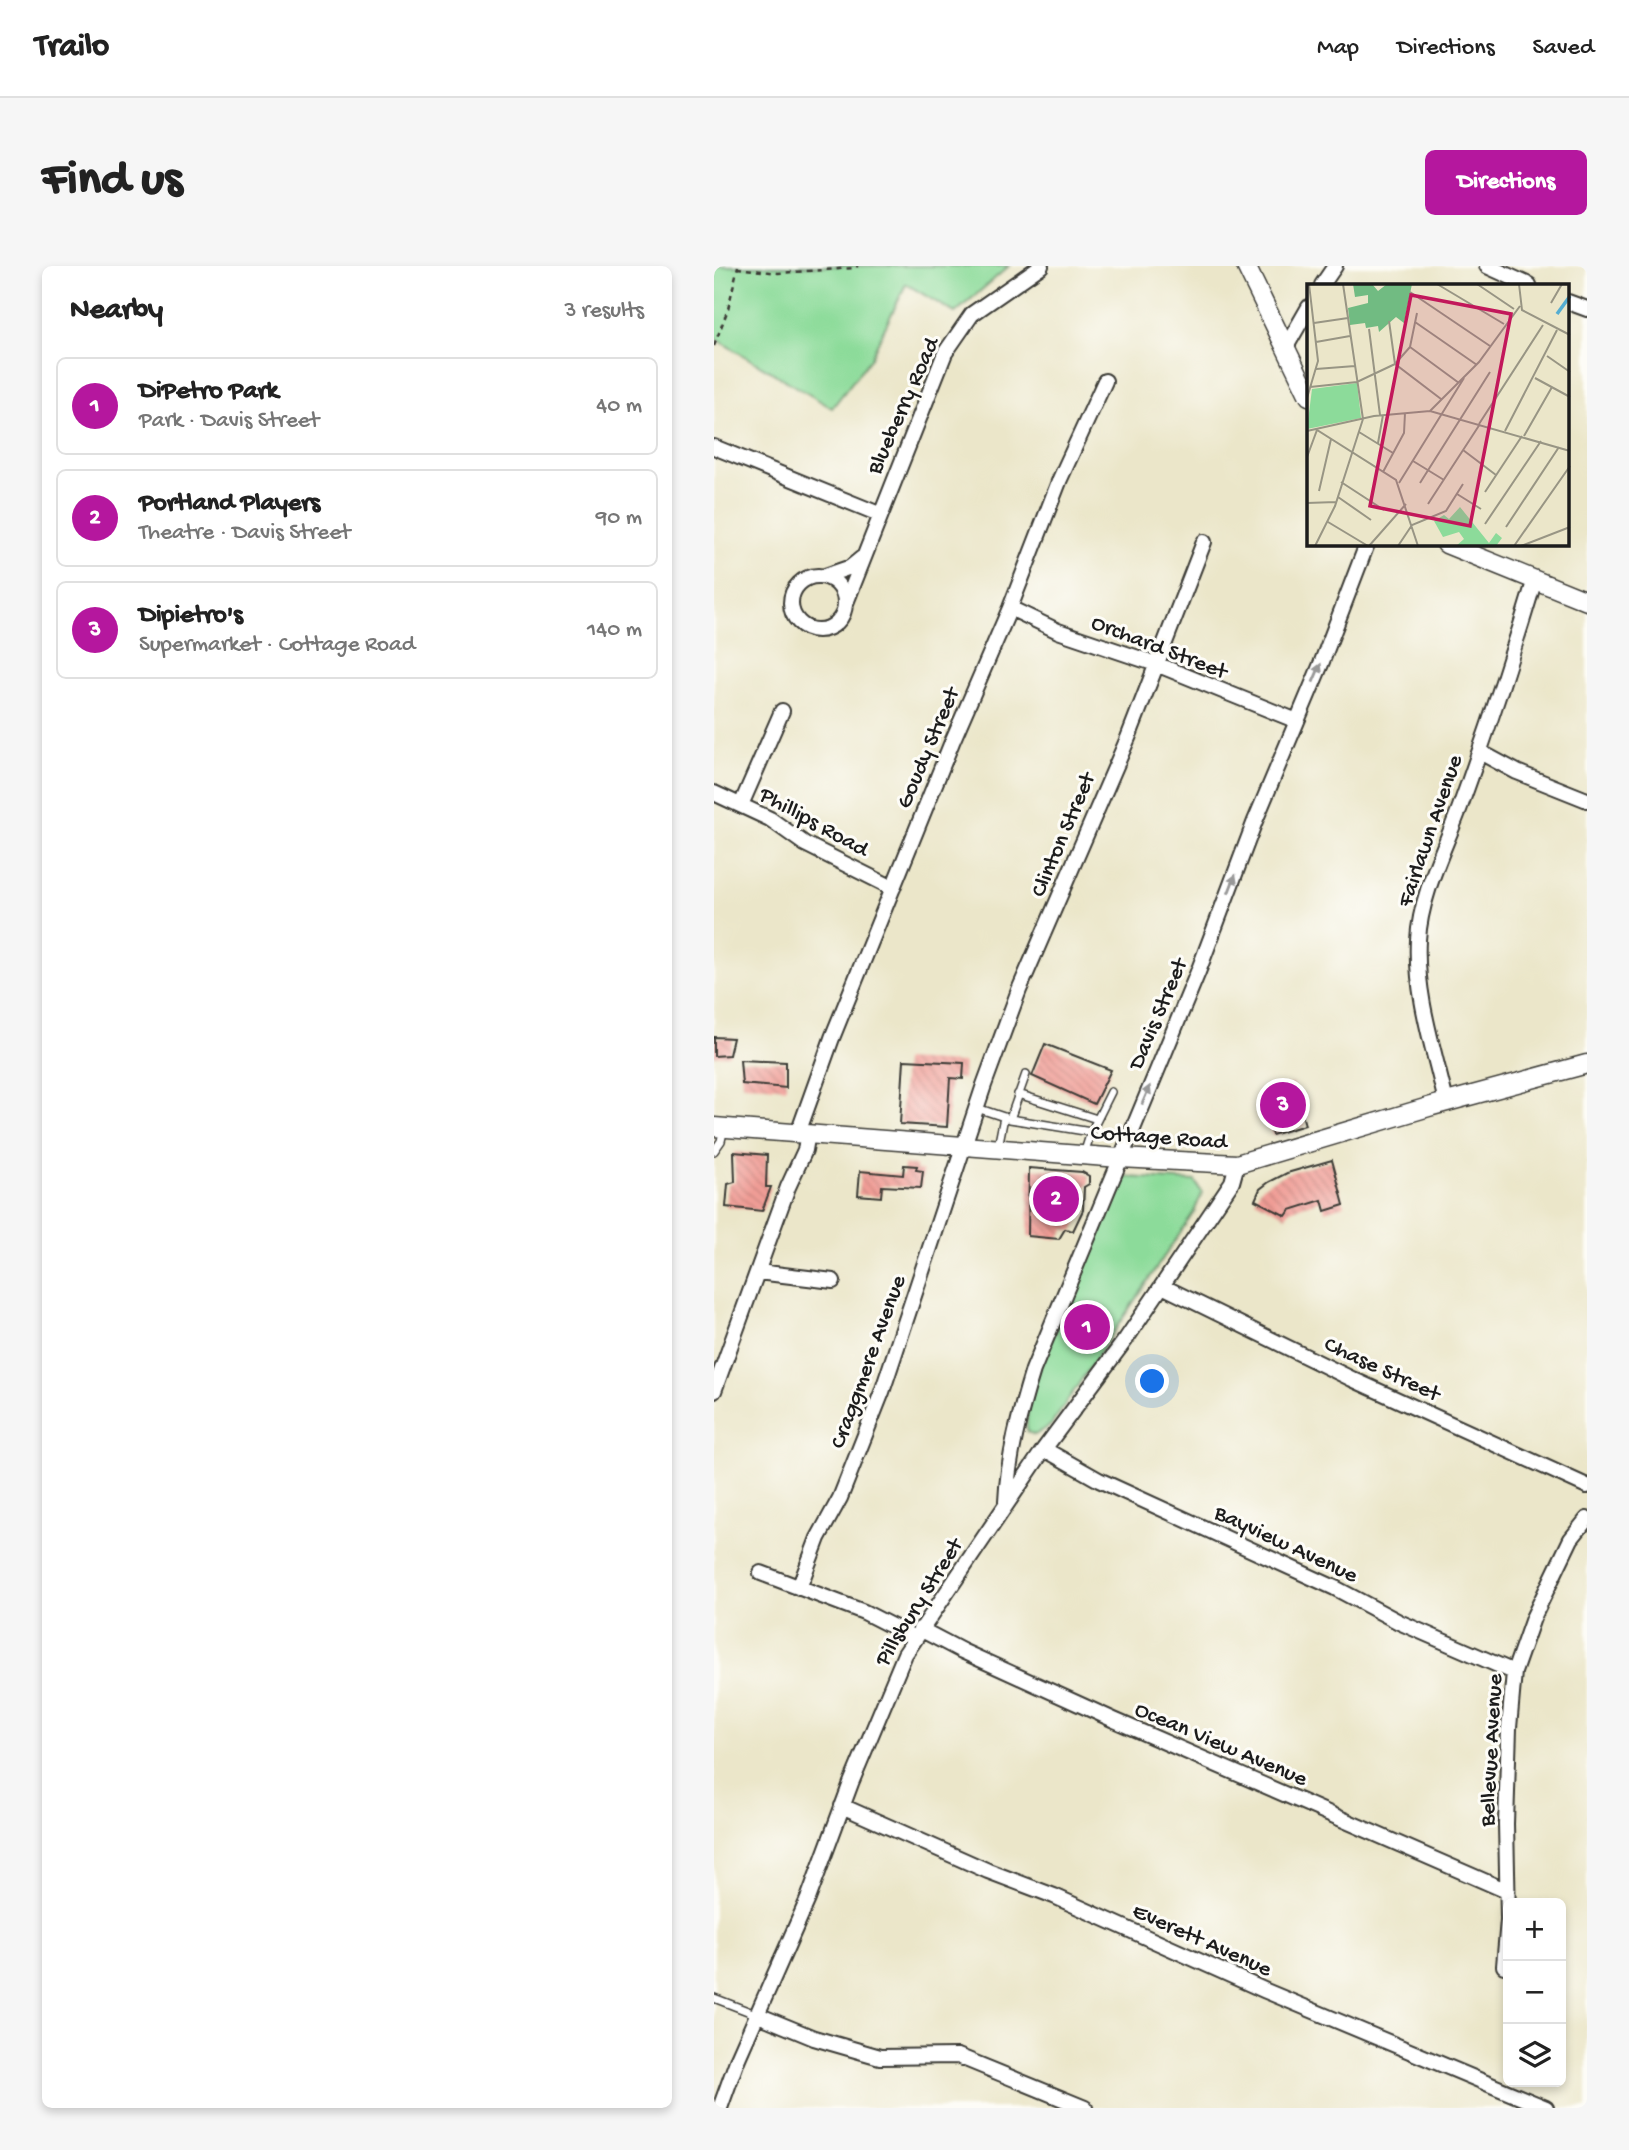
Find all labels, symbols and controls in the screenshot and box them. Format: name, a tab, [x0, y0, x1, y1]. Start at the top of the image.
text: Trailo	[35, 29, 109, 67]
text: Map	[1317, 34, 1359, 63]
text: Directions	[1397, 34, 1495, 63]
text: Saved	[1533, 34, 1594, 63]
button: Directions	[1425, 150, 1587, 215]
text: Find us	[42, 153, 182, 211]
inset map	[1307, 284, 1570, 546]
text: Nearby	[70, 294, 163, 329]
text: 3 results	[564, 298, 644, 325]
street label: Blueberry Road	[862, 333, 947, 480]
text: DiPetro Park	[139, 377, 278, 408]
text: 1	[90, 393, 100, 420]
text: 40 m	[596, 393, 642, 420]
text: Park · Davis Street	[139, 408, 319, 435]
text: Portland Players	[139, 489, 320, 520]
text: 2	[89, 505, 101, 532]
text: 90 m	[596, 505, 642, 532]
text: Theatre · Davis Street	[139, 520, 351, 547]
text: Dipietro's	[139, 601, 243, 632]
street label: Orchard Street	[1087, 610, 1232, 687]
text: 3	[89, 617, 101, 644]
text: 140 m	[587, 617, 642, 644]
text: Supermarket · Cottage Road	[139, 632, 415, 659]
one-way arrow	[1311, 663, 1323, 683]
street label: Goudy Street	[892, 682, 967, 813]
street label: Fairlawn Avenue	[1392, 751, 1470, 912]
street label: Clinton Street	[1026, 768, 1103, 902]
street label: Phillips Road	[753, 782, 874, 865]
one-way arrow	[1227, 874, 1238, 895]
street label: Davis Street	[1123, 953, 1195, 1076]
pin: 3	[1260, 1079, 1306, 1131]
one-way arrow	[1141, 1084, 1152, 1105]
street label: Cottage Road	[1090, 1120, 1229, 1157]
pin: 2	[1033, 1173, 1079, 1225]
street label: Craggmere Avenue	[825, 1271, 914, 1453]
pin: 1	[1064, 1301, 1110, 1353]
street label: Chase Street	[1319, 1332, 1445, 1409]
your location	[1135, 1364, 1169, 1398]
street label: Bayview Avenue	[1209, 1500, 1363, 1591]
street label: Pillsbury Street	[869, 1533, 971, 1673]
street label: Bellevue Avenue	[1475, 1672, 1510, 1828]
street label: Ocean View Avenue	[1130, 1697, 1312, 1794]
street label: Everett Avenue	[1128, 1898, 1276, 1984]
map controls	[1503, 1898, 1566, 2087]
button: +	[1503, 1898, 1566, 1961]
button: −	[1503, 1961, 1566, 2024]
button: layers	[1503, 2024, 1566, 2087]

